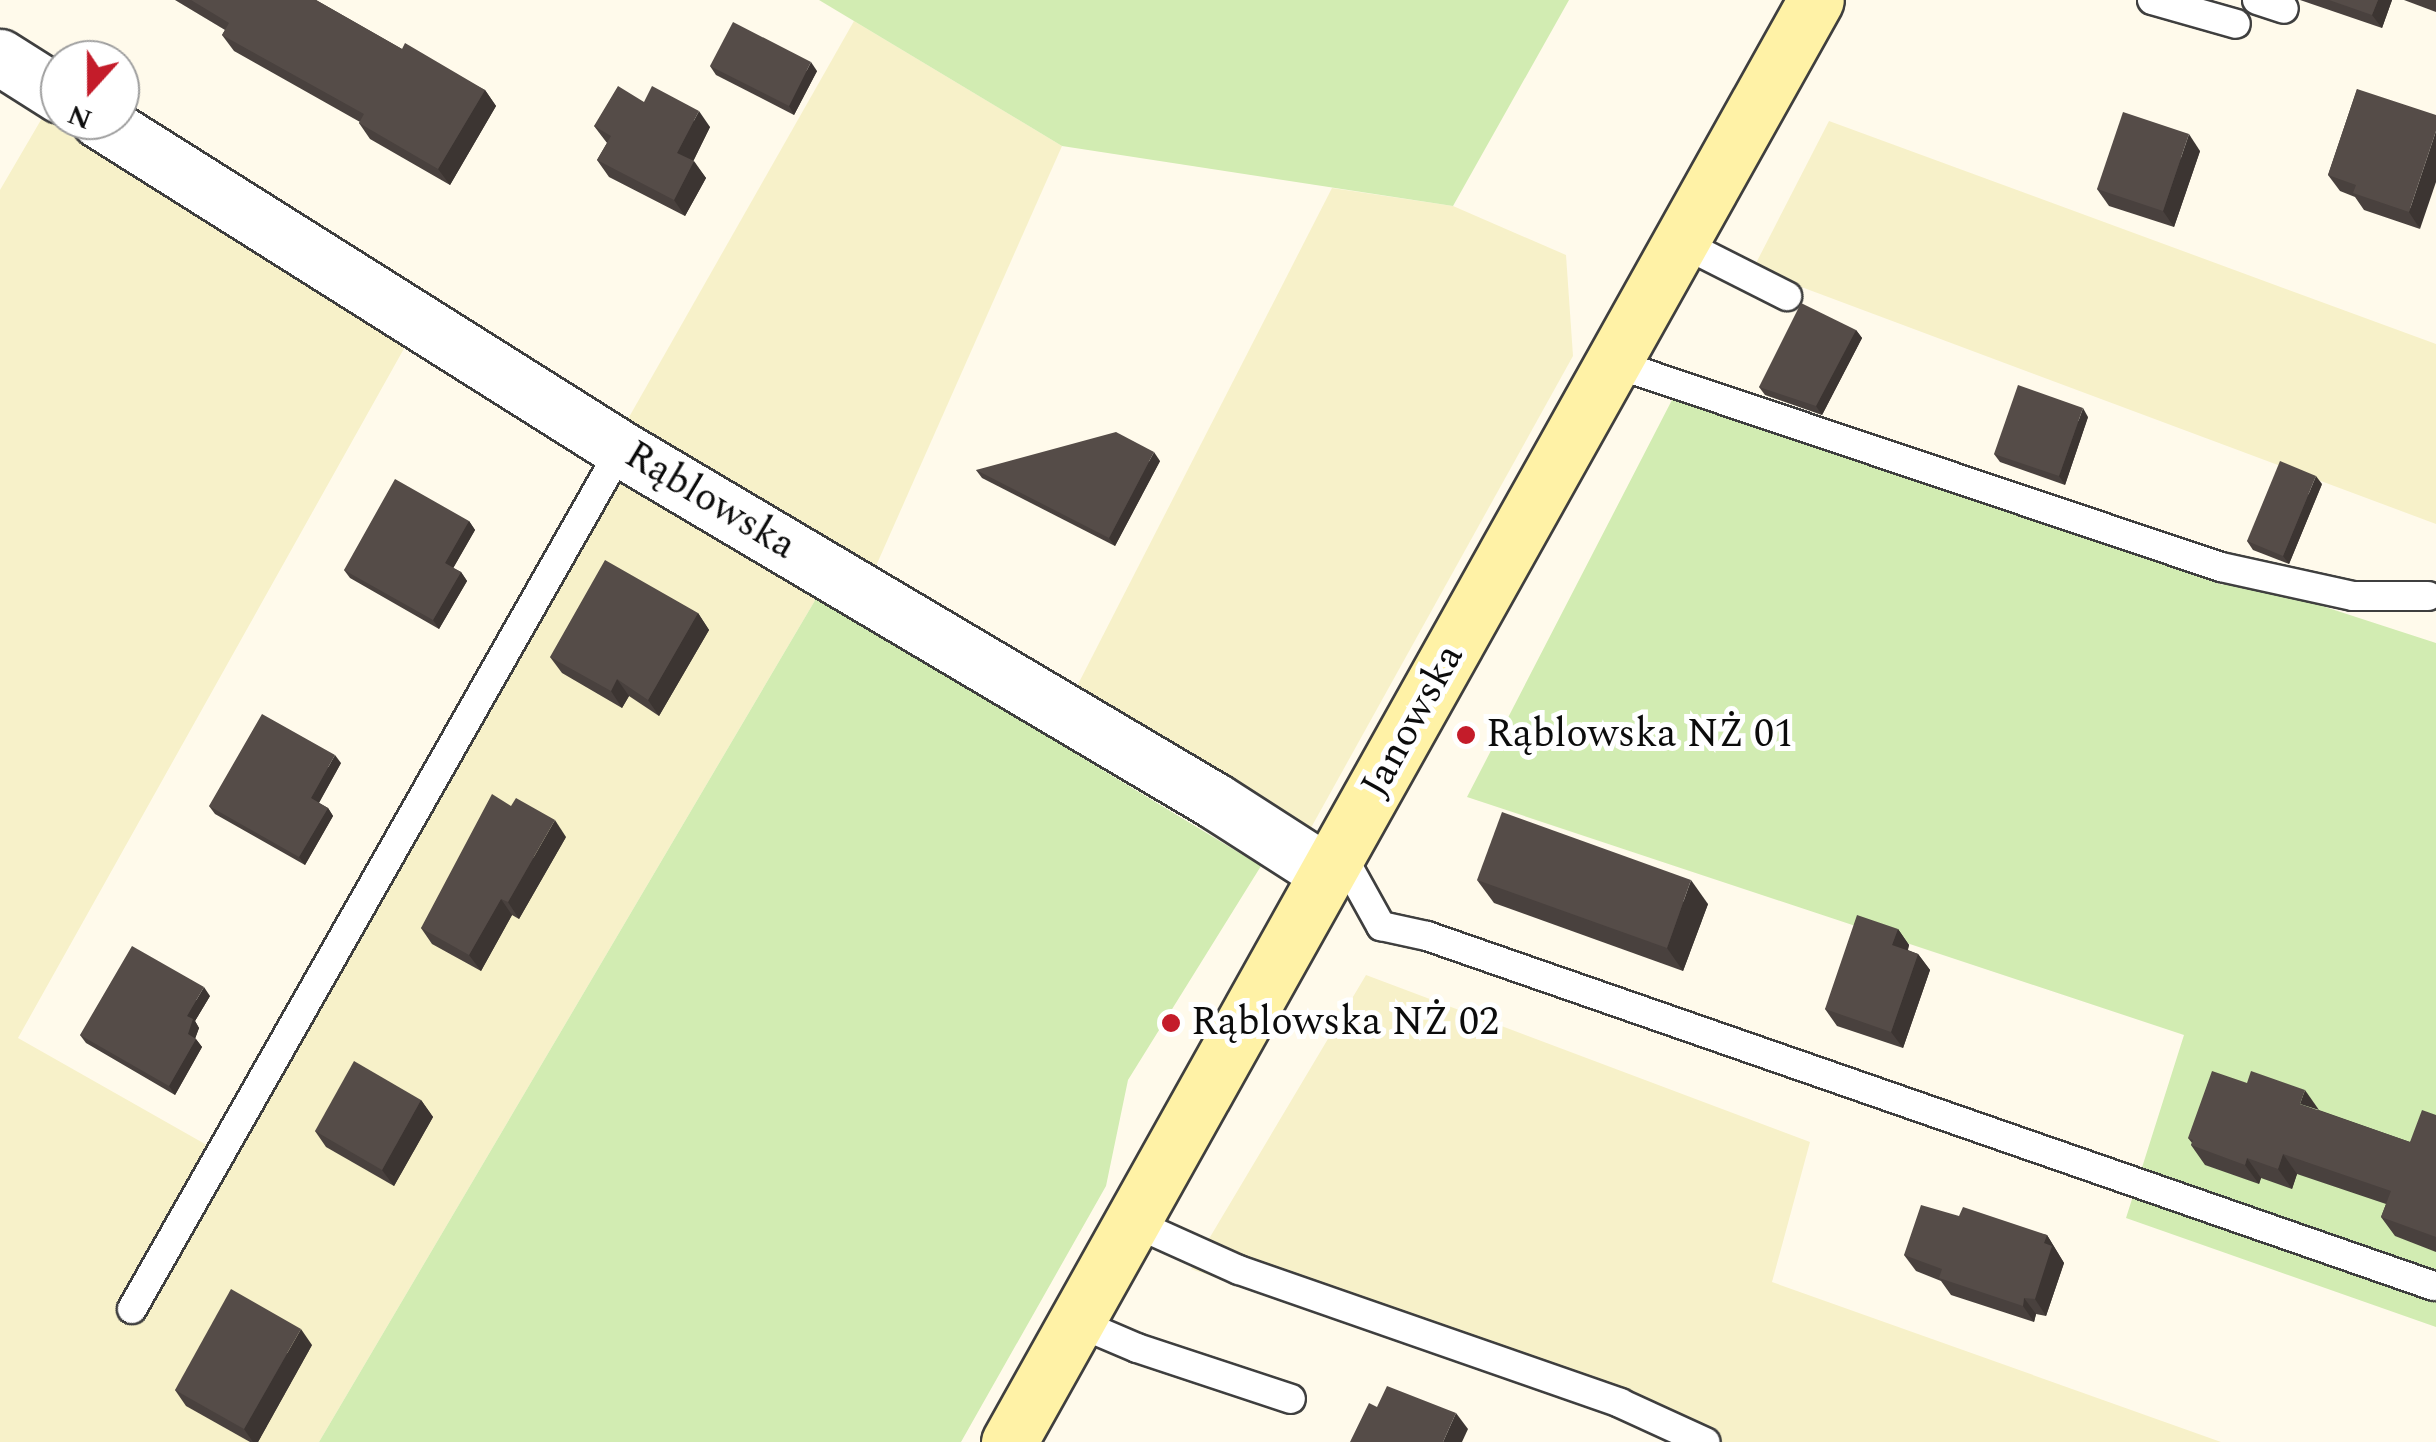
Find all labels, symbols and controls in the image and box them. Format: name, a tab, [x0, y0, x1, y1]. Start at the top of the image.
north arrow	[40, 40, 140, 140]
text: N	[61, 92, 98, 141]
street label: Rąblowska	[616, 431, 804, 571]
street label: Janowska	[1351, 636, 1475, 806]
place label: Rąblowska NŻ 01	[1486, 711, 1794, 759]
marker: Rąblowska NŻ 01	[1455, 724, 1477, 746]
place label: Rąblowska NŻ 02	[1191, 999, 1499, 1047]
marker: Rąblowska NŻ 02	[1160, 1012, 1182, 1034]

